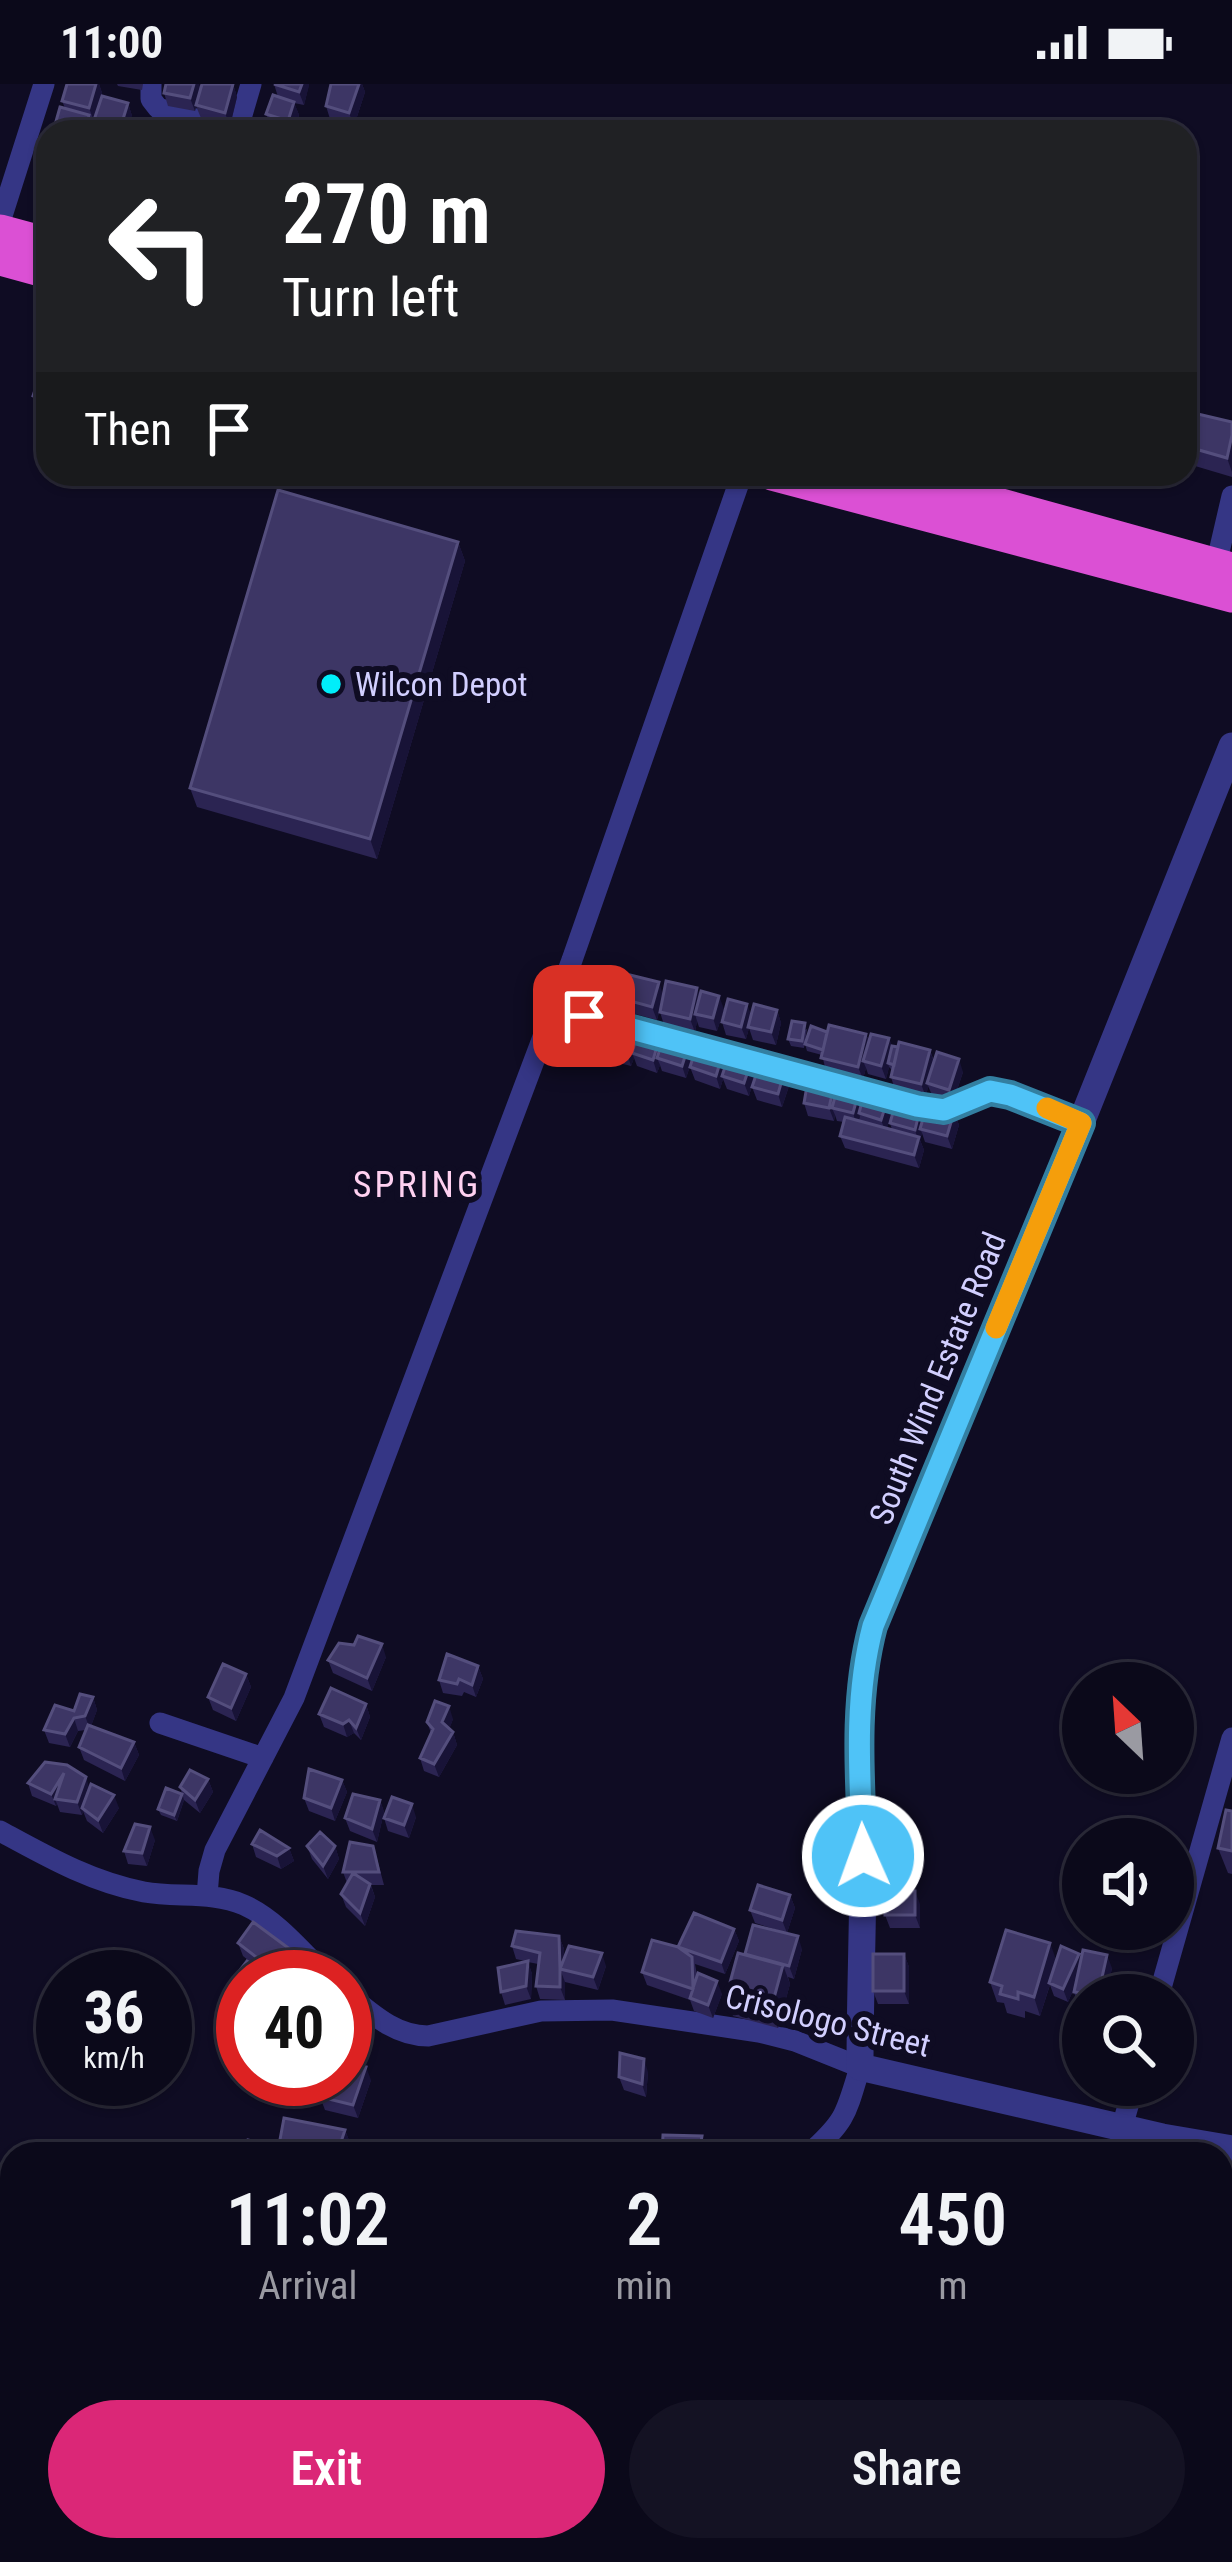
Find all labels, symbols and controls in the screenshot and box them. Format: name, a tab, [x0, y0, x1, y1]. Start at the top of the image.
text: 11:00	[60, 16, 163, 69]
text: 270 m	[282, 165, 491, 264]
icon: left	[84, 168, 240, 324]
text: Turn left	[282, 266, 459, 329]
icon: arrive	[196, 396, 262, 462]
text: Then	[84, 403, 172, 456]
place label: Wilcon Depot	[355, 665, 528, 704]
marker: Wilcon Depot	[318, 671, 344, 697]
pin	[533, 965, 635, 1067]
icon: arrive	[551, 983, 617, 1049]
district label: SPRING	[353, 1164, 481, 1206]
street label: South Wind Estate Road	[861, 1226, 1014, 1530]
north arrow	[1062, 1662, 1194, 1794]
map controls	[1062, 1662, 1194, 2106]
position arrow	[800, 1793, 926, 1919]
button: sound	[1062, 1818, 1194, 1950]
speed limit sign: 40	[216, 1950, 372, 2106]
button: search	[1062, 1974, 1194, 2106]
street label: Crisologo Street	[721, 1976, 934, 2065]
text: 36	[84, 1977, 144, 2048]
text: km/h	[83, 2040, 145, 2075]
text: 11:02	[226, 2178, 390, 2263]
text: 2	[626, 2178, 662, 2263]
text: 450	[899, 2178, 1007, 2263]
text: Arrival	[258, 2263, 357, 2309]
text: min	[616, 2263, 673, 2309]
text: m	[938, 2263, 968, 2309]
button: Exit	[48, 2400, 605, 2538]
button: Share	[629, 2400, 1185, 2538]

